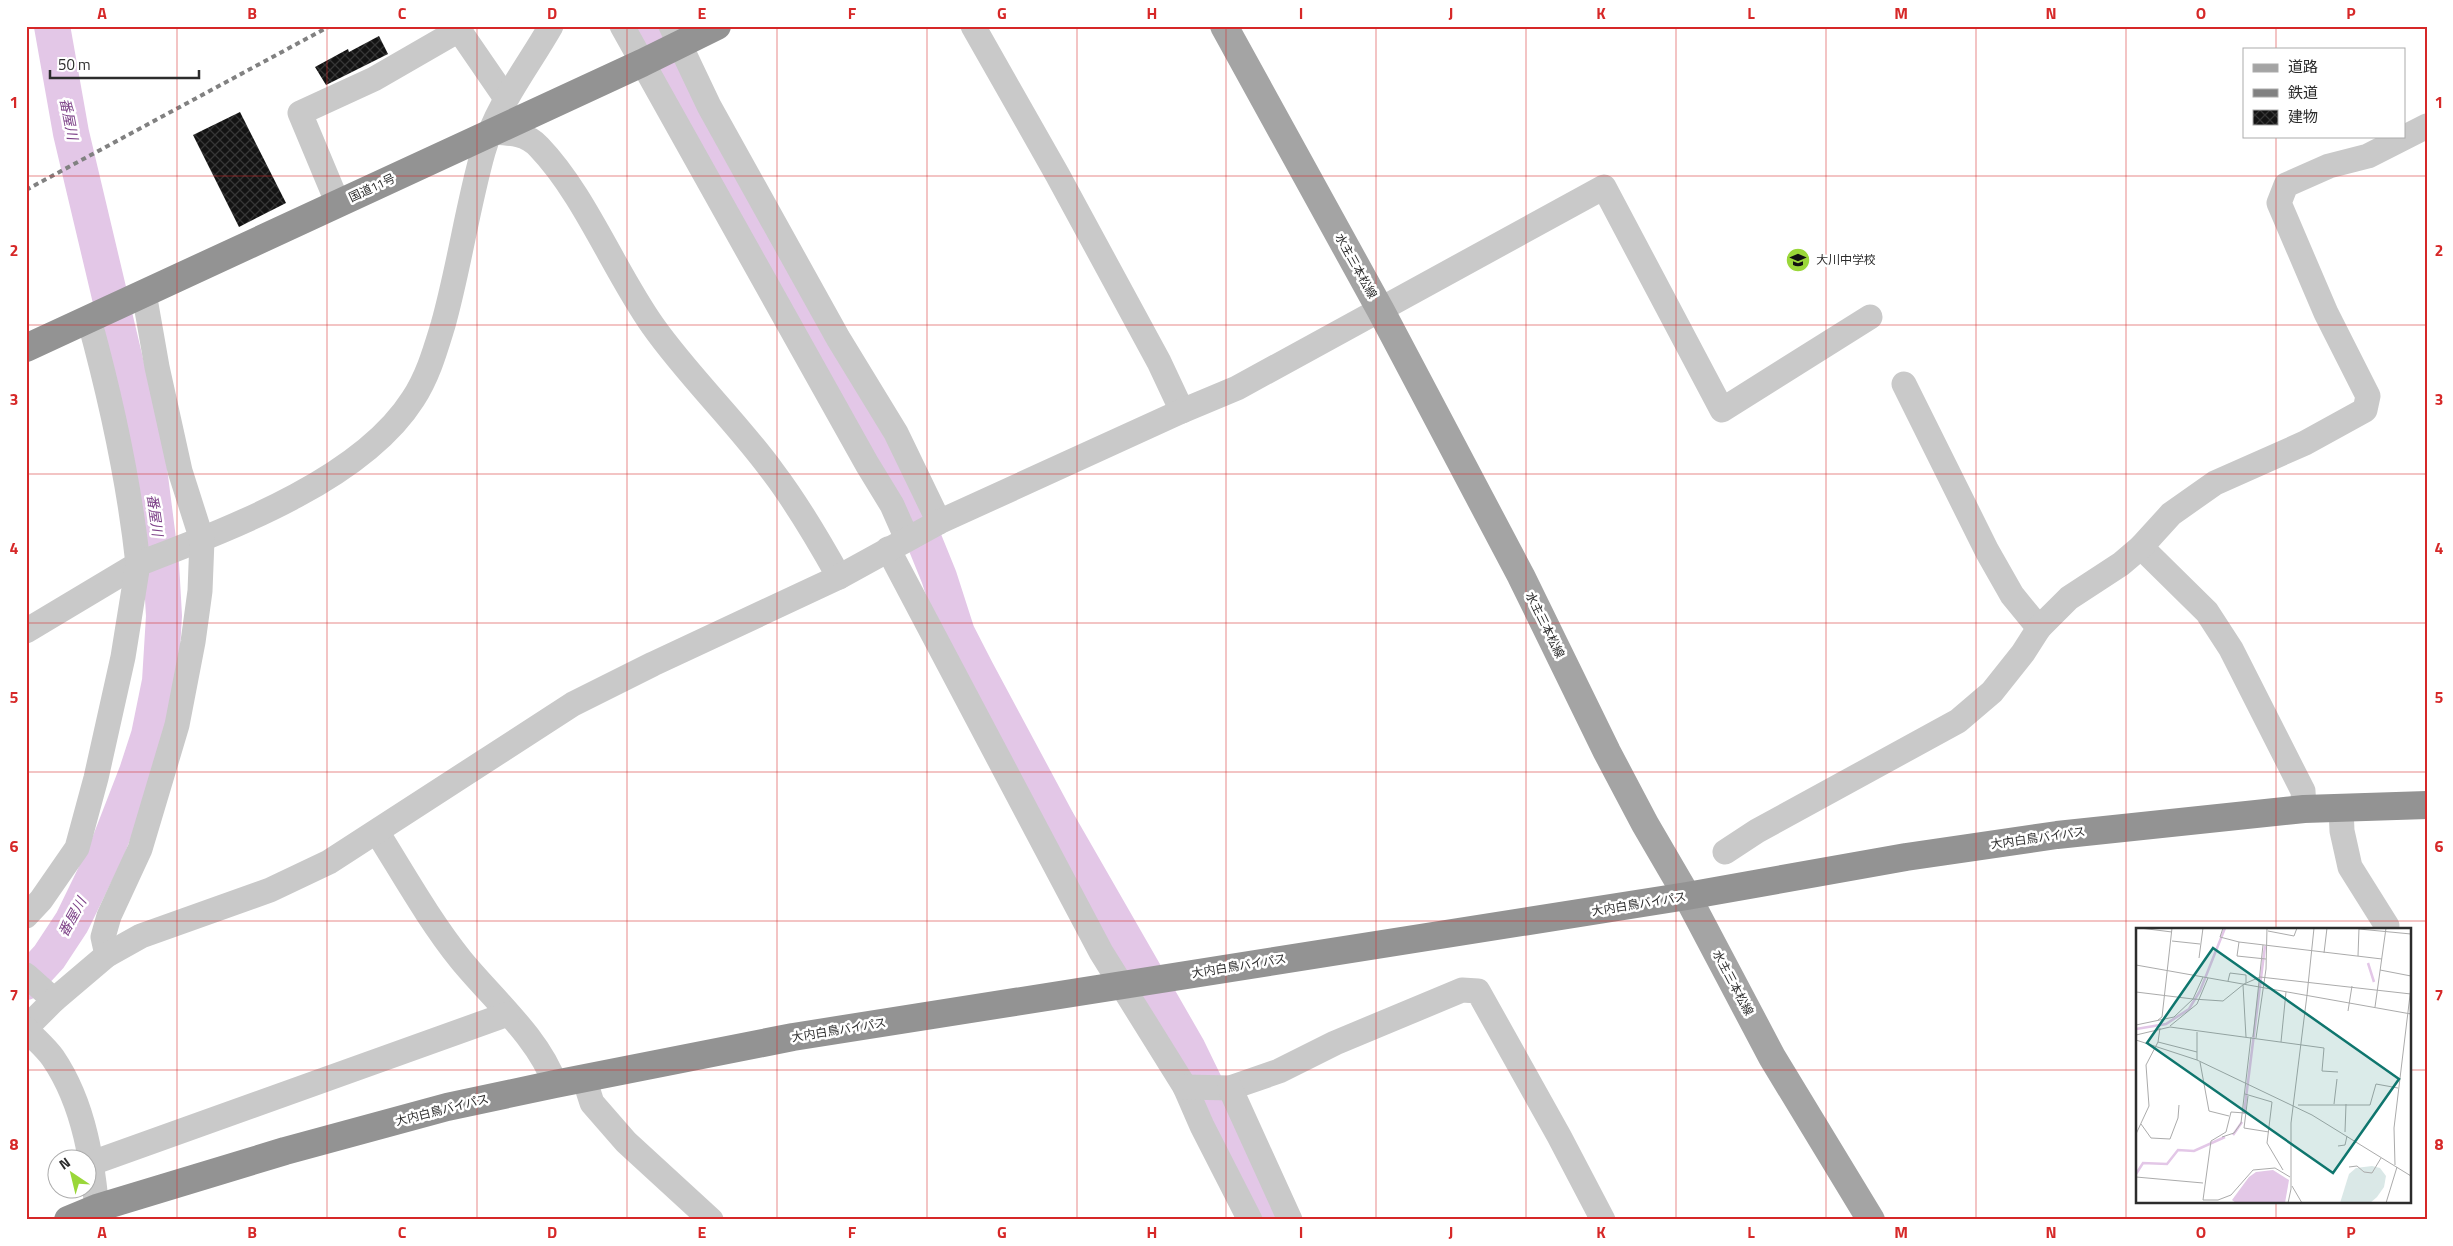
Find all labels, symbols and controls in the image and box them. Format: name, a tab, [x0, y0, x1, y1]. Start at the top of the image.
text: A	[97, 1, 107, 25]
text: B	[247, 1, 257, 25]
text: C	[398, 1, 407, 25]
text: D	[547, 1, 557, 25]
text: E	[698, 1, 707, 25]
text: F	[848, 1, 857, 25]
text: G	[997, 1, 1007, 25]
text: H	[1147, 1, 1157, 25]
text: I	[1299, 1, 1303, 25]
text: J	[1449, 1, 1453, 25]
text: K	[1596, 1, 1606, 25]
text: L	[1747, 1, 1755, 25]
text: M	[1894, 1, 1908, 25]
text: N	[2045, 1, 2057, 25]
text: O	[2196, 1, 2206, 25]
text: P	[2346, 1, 2356, 25]
scale bar	[50, 48, 199, 80]
legend	[2243, 48, 2406, 138]
text: 50 m	[58, 53, 91, 76]
text: 道路	[2288, 55, 2318, 78]
text: 鉄道	[2288, 81, 2318, 104]
text: 1	[10, 90, 18, 114]
text: 1	[2435, 90, 2443, 114]
water label: 番屋川	[55, 96, 84, 143]
text: 建物	[2288, 105, 2318, 128]
street label: 国道11号	[345, 168, 398, 207]
street label: 水主三本松線	[1331, 230, 1382, 302]
text: 2	[10, 238, 18, 262]
text: 2	[2435, 238, 2443, 262]
school or university icon: 大川中学校	[1785, 247, 1811, 273]
place label: 大川中学校	[1816, 250, 1876, 269]
text: 3	[10, 387, 18, 411]
text: 3	[2435, 387, 2443, 411]
water label: 番屋川	[142, 493, 169, 539]
text: 4	[10, 536, 19, 560]
text: 4	[2435, 536, 2444, 560]
street label: 水主三本松線	[1521, 588, 1570, 661]
text: 5	[10, 685, 19, 709]
text: 5	[2435, 685, 2444, 709]
street label: 大内白鳥バイパス	[1989, 821, 2087, 854]
text: 6	[10, 834, 19, 858]
text: 6	[2435, 834, 2444, 858]
street label: 大内白鳥バイパス	[1590, 887, 1688, 920]
water label: 番屋川	[52, 892, 92, 940]
inset map	[2136, 928, 2410, 1204]
street label: 水主三本松線	[1708, 947, 1759, 1019]
street label: 大内白鳥バイパス	[1190, 949, 1288, 982]
text: 7	[10, 983, 18, 1007]
text: 7	[2435, 983, 2443, 1007]
street label: 大内白鳥バイパス	[790, 1013, 888, 1046]
street label: 大内白鳥バイパス	[393, 1089, 491, 1130]
text: 8	[10, 1132, 19, 1156]
text: 8	[2435, 1132, 2444, 1156]
north arrow	[48, 1148, 98, 1198]
text: N	[54, 1152, 74, 1174]
text: A	[97, 1220, 107, 1244]
text: B	[247, 1220, 257, 1244]
text: C	[398, 1220, 407, 1244]
text: D	[547, 1220, 557, 1244]
text: E	[698, 1220, 707, 1244]
text: F	[848, 1220, 857, 1244]
text: G	[997, 1220, 1007, 1244]
text: H	[1147, 1220, 1157, 1244]
text: I	[1299, 1220, 1303, 1244]
text: J	[1449, 1220, 1453, 1244]
text: K	[1596, 1220, 1606, 1244]
text: L	[1747, 1220, 1755, 1244]
text: M	[1894, 1220, 1908, 1244]
text: N	[2045, 1220, 2057, 1244]
text: O	[2196, 1220, 2206, 1244]
text: P	[2346, 1220, 2356, 1244]

